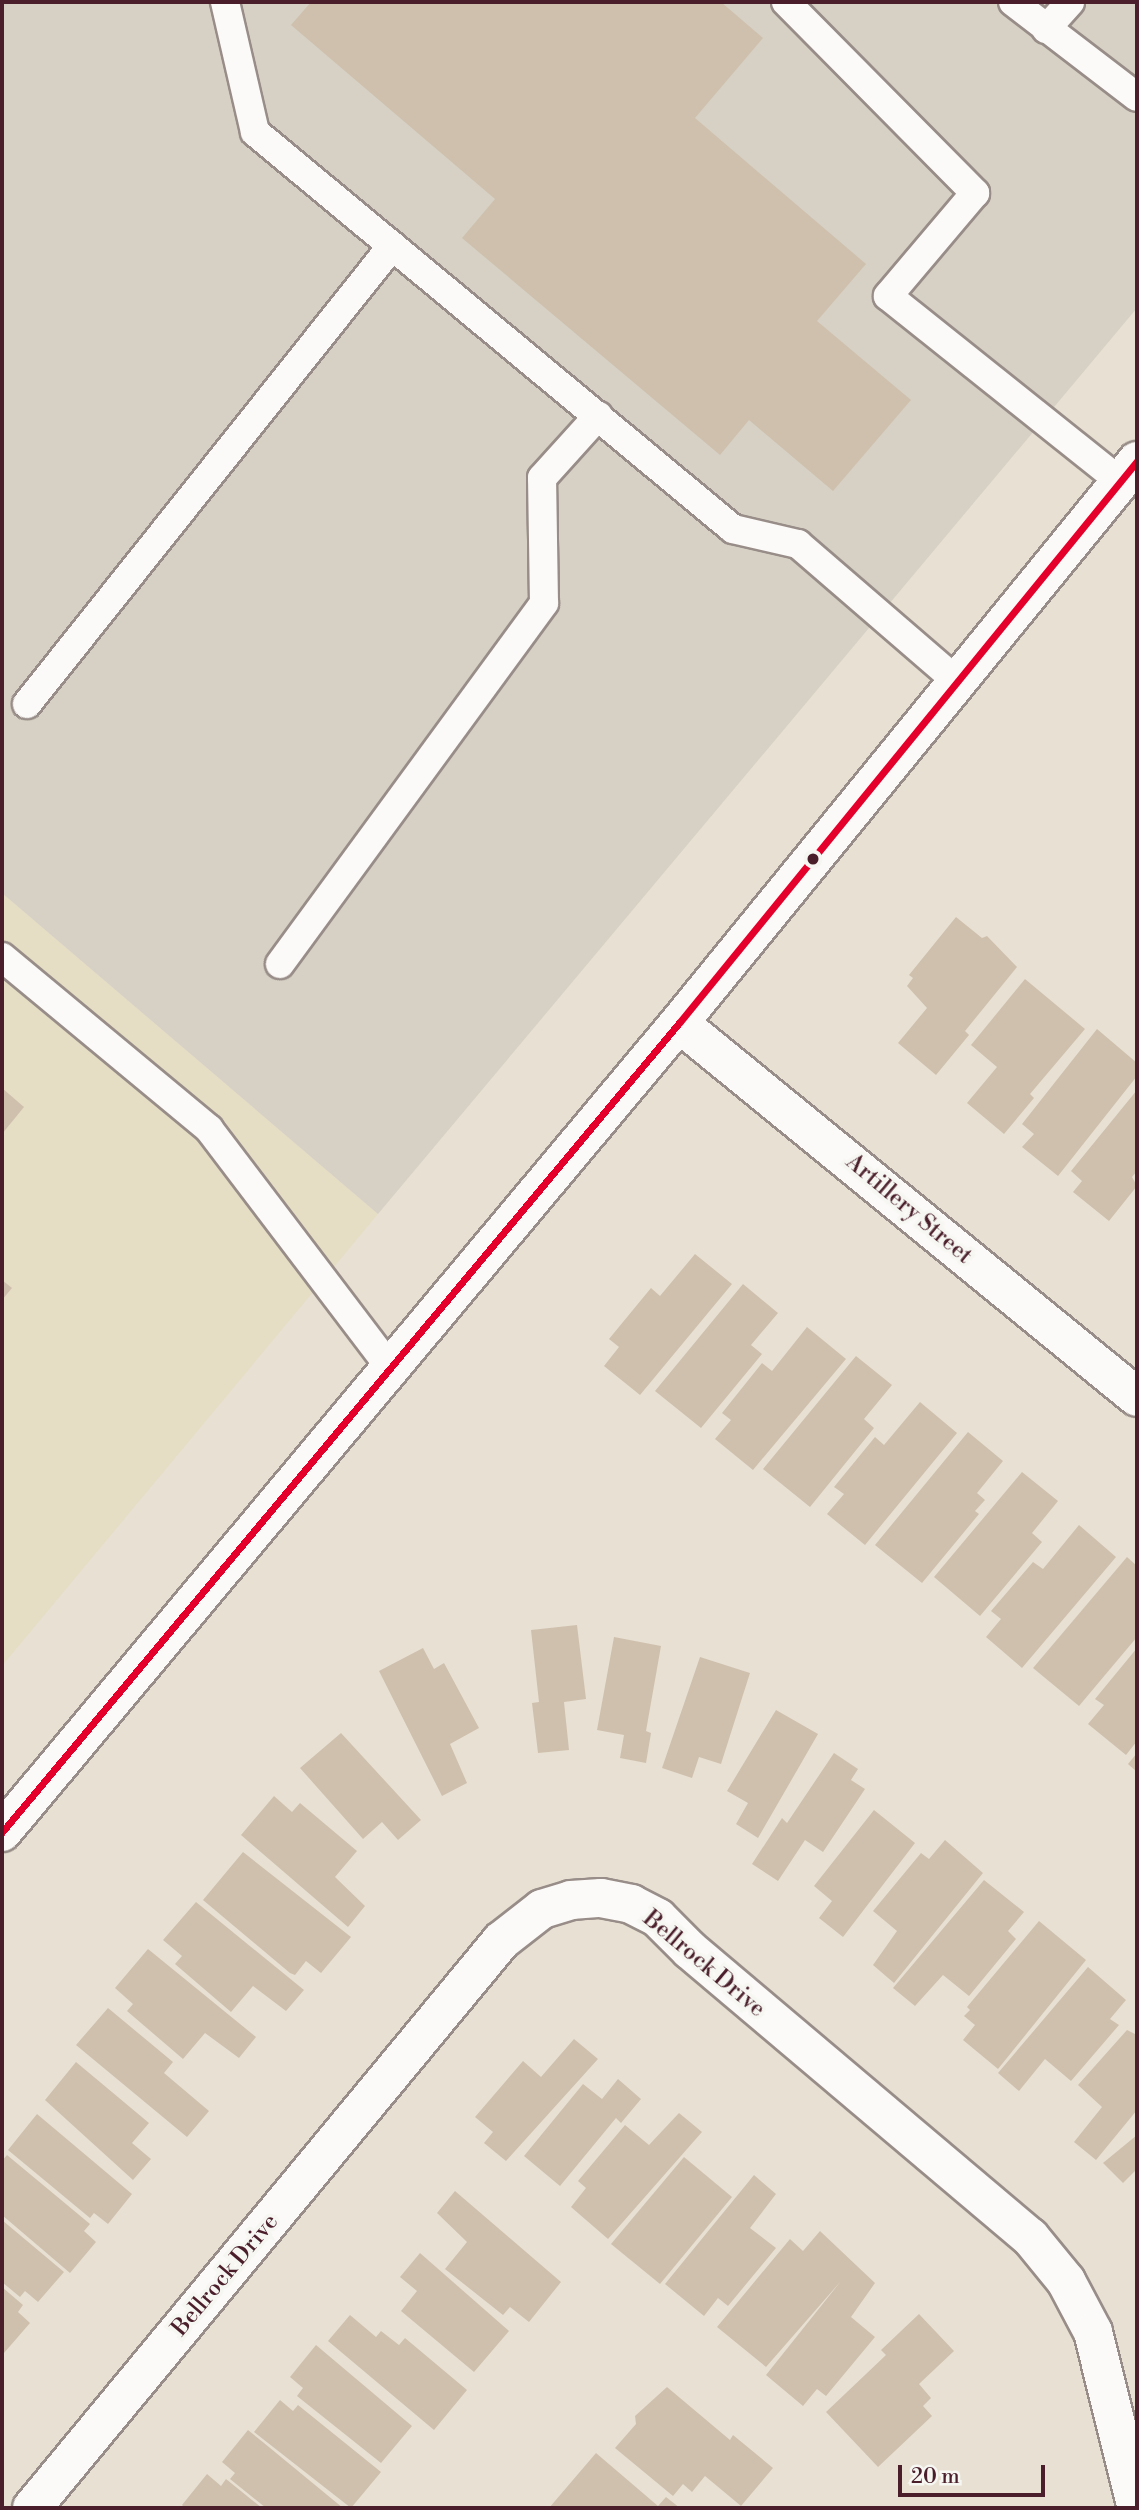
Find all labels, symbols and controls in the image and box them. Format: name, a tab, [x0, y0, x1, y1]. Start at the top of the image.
unlabelled marker	[806, 852, 820, 866]
street label: Artillery Street	[840, 1148, 978, 1270]
street label: Bellrock Drive	[637, 1905, 771, 2023]
street label: Bellrock Drive	[166, 2208, 284, 2342]
scale bar	[901, 2450, 1048, 2494]
text: 20 m	[911, 2464, 960, 2490]

